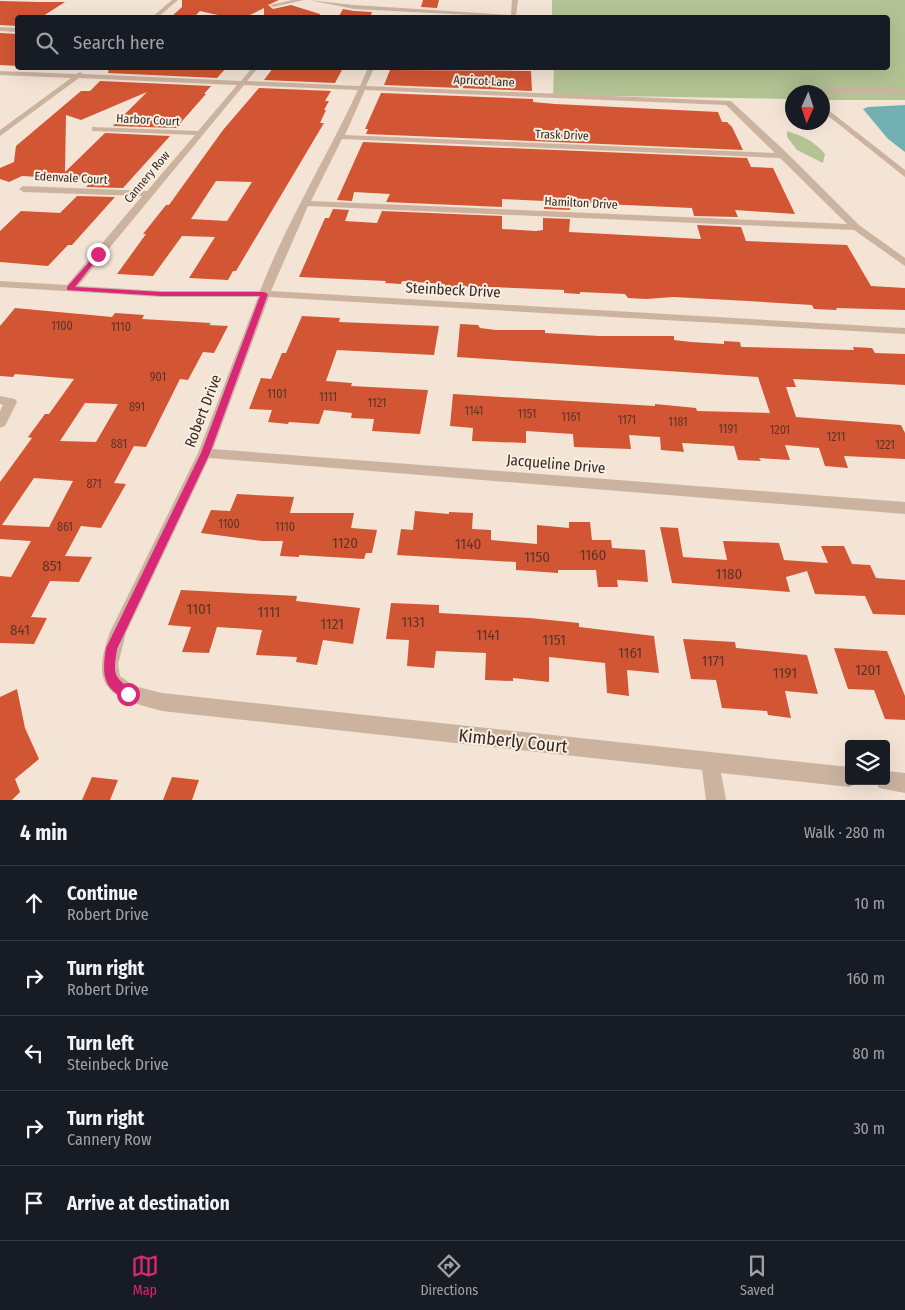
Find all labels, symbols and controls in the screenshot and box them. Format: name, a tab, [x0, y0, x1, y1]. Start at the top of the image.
search box	[15, 15, 890, 70]
icon: search	[33, 29, 61, 57]
text: Search here	[73, 31, 165, 54]
street label: Apricot Lane	[453, 72, 515, 90]
north arrow	[785, 85, 830, 130]
street label: Harbor Court	[116, 111, 180, 129]
street label: Trask Drive	[535, 127, 589, 143]
street label: Cannery Row	[121, 148, 173, 206]
street label: Edenvale Court	[34, 169, 108, 187]
street label: Hamilton Drive	[544, 194, 618, 212]
route end	[87, 243, 110, 266]
street label: Steinbeck Drive	[405, 279, 501, 301]
house number: 1100	[51, 319, 73, 333]
house number: 1110	[111, 320, 131, 334]
house number: 901	[150, 370, 166, 384]
street label: Robert Drive	[181, 372, 225, 450]
house number: 1101	[267, 387, 287, 401]
house number: 1111	[319, 390, 337, 404]
house number: 1121	[368, 396, 386, 410]
house number: 891	[129, 400, 145, 414]
house number: 1141	[464, 404, 484, 418]
house number: 1151	[518, 407, 536, 421]
house number: 1161	[561, 410, 581, 424]
house number: 1171	[618, 413, 636, 427]
house number: 1181	[668, 415, 688, 429]
house number: 1191	[718, 422, 738, 436]
house number: 1201	[770, 423, 790, 437]
house number: 1211	[827, 430, 845, 444]
house number: 881	[111, 437, 127, 451]
house number: 1221	[875, 438, 895, 452]
street label: Jacqueline Drive	[506, 451, 606, 477]
house number: 871	[86, 477, 102, 491]
house number: 1100	[218, 517, 240, 531]
house number: 861	[57, 520, 73, 534]
house number: 1110	[275, 520, 295, 534]
house number: 1120	[332, 534, 358, 552]
house number: 1140	[455, 535, 481, 553]
house number: 1160	[580, 546, 606, 564]
house number: 1150	[524, 548, 550, 566]
house number: 851	[42, 557, 62, 575]
house number: 1180	[716, 565, 742, 583]
house number: 1101	[187, 600, 211, 618]
house number: 1111	[258, 603, 280, 621]
house number: 1131	[401, 613, 425, 631]
house number: 1121	[320, 615, 344, 633]
house number: 841	[10, 621, 30, 639]
house number: 1141	[476, 626, 500, 644]
house number: 1151	[542, 631, 566, 649]
house number: 1161	[618, 644, 642, 662]
house number: 1171	[701, 652, 725, 670]
house number: 1201	[855, 661, 881, 679]
house number: 1191	[773, 664, 797, 682]
route start	[117, 683, 140, 706]
street label: Kimberly Court	[457, 724, 569, 758]
map controls	[845, 740, 890, 785]
button: layers	[845, 740, 890, 785]
text: 4 min	[20, 820, 68, 846]
text: Walk · 280 m	[804, 823, 885, 842]
text: Continue	[67, 882, 138, 905]
icon: ahead	[20, 889, 48, 917]
text: 10 m	[854, 894, 885, 913]
text: Robert Drive	[67, 905, 149, 924]
text: Turn right	[67, 957, 144, 980]
icon: right	[20, 964, 48, 992]
text: 160 m	[846, 969, 885, 988]
text: Robert Drive	[67, 980, 149, 999]
text: Turn left	[67, 1032, 134, 1055]
icon: left	[20, 1039, 48, 1067]
text: 80 m	[853, 1044, 885, 1063]
text: Steinbeck Drive	[67, 1055, 169, 1074]
text: Turn right	[67, 1107, 144, 1130]
icon: right	[20, 1114, 48, 1142]
text: 30 m	[853, 1119, 885, 1138]
text: Cannery Row	[67, 1130, 151, 1149]
icon: arrive	[20, 1189, 48, 1217]
text: Arrive at destination	[67, 1192, 230, 1215]
tab: Map	[131, 1252, 159, 1299]
tab: Directions	[420, 1252, 478, 1299]
tab: Saved	[740, 1252, 774, 1299]

